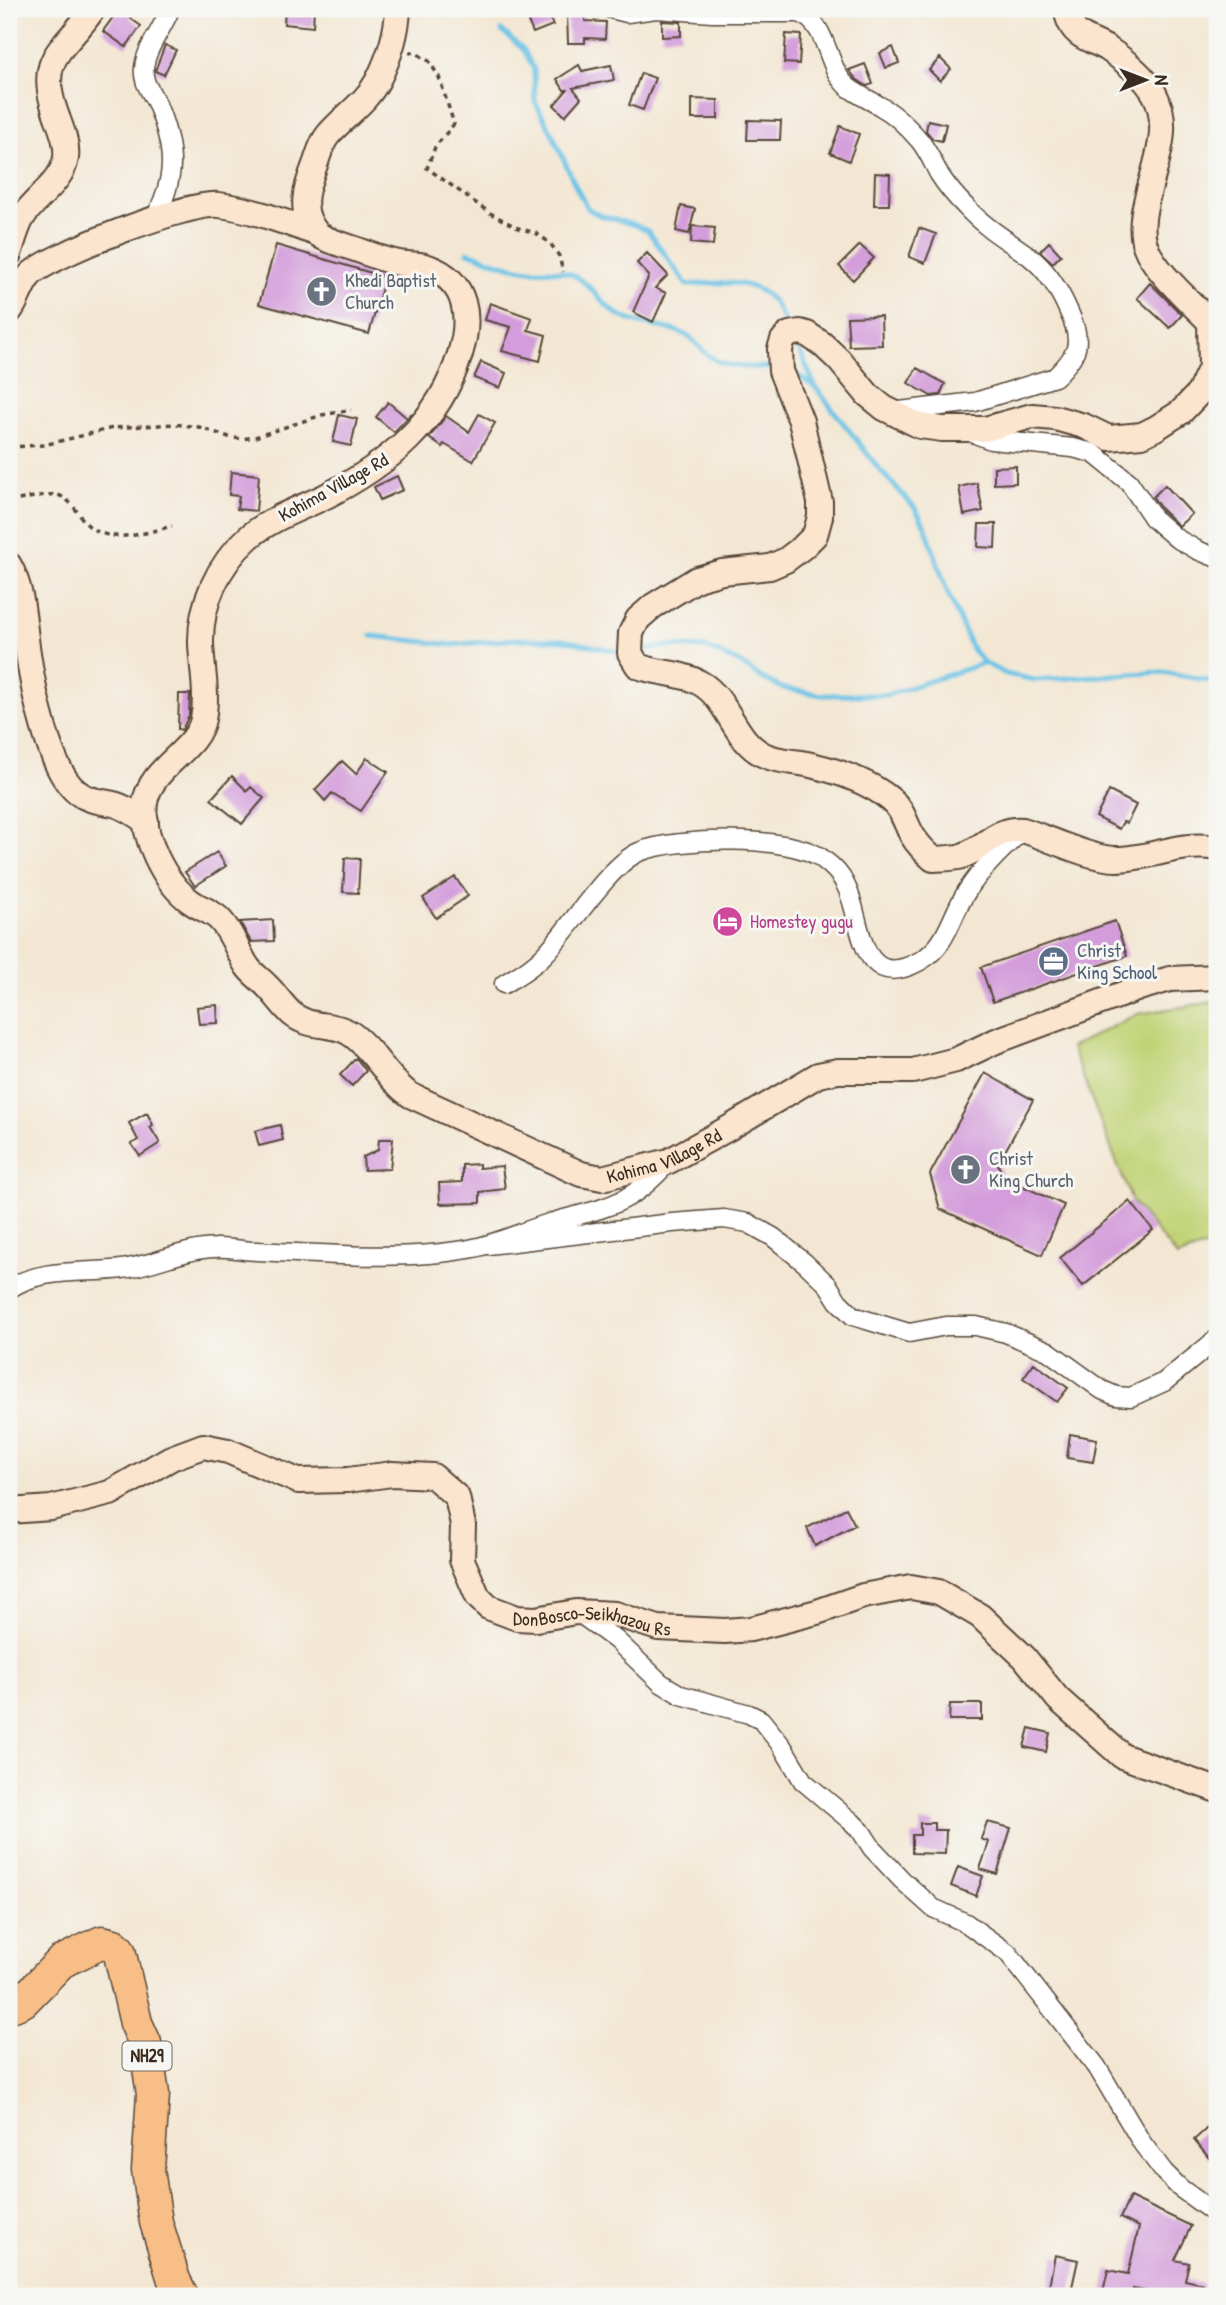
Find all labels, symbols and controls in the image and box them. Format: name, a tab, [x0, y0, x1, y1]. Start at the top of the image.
north arrow	[1110, 46, 1180, 116]
text: N	[1149, 75, 1175, 85]
place label: Khedi Baptist Church	[345, 267, 437, 315]
church icon: Khedi Baptist Church	[305, 274, 339, 308]
street label: Kohima Village Rd	[274, 446, 393, 528]
hotel icon: Homestey gugu	[710, 904, 744, 938]
place label: Homestey gugu	[750, 908, 853, 934]
place label: Christ King School	[1077, 937, 1158, 985]
office icon: Christ King School	[1037, 944, 1071, 978]
street label: Kohima Village Rd	[604, 1122, 726, 1189]
place label: Christ King Church	[989, 1145, 1073, 1193]
church icon: Christ King Church	[949, 1152, 983, 1186]
street label: DonBosco-Seikhazou Rs	[513, 1599, 671, 1642]
road number: NH29	[122, 2042, 172, 2070]

